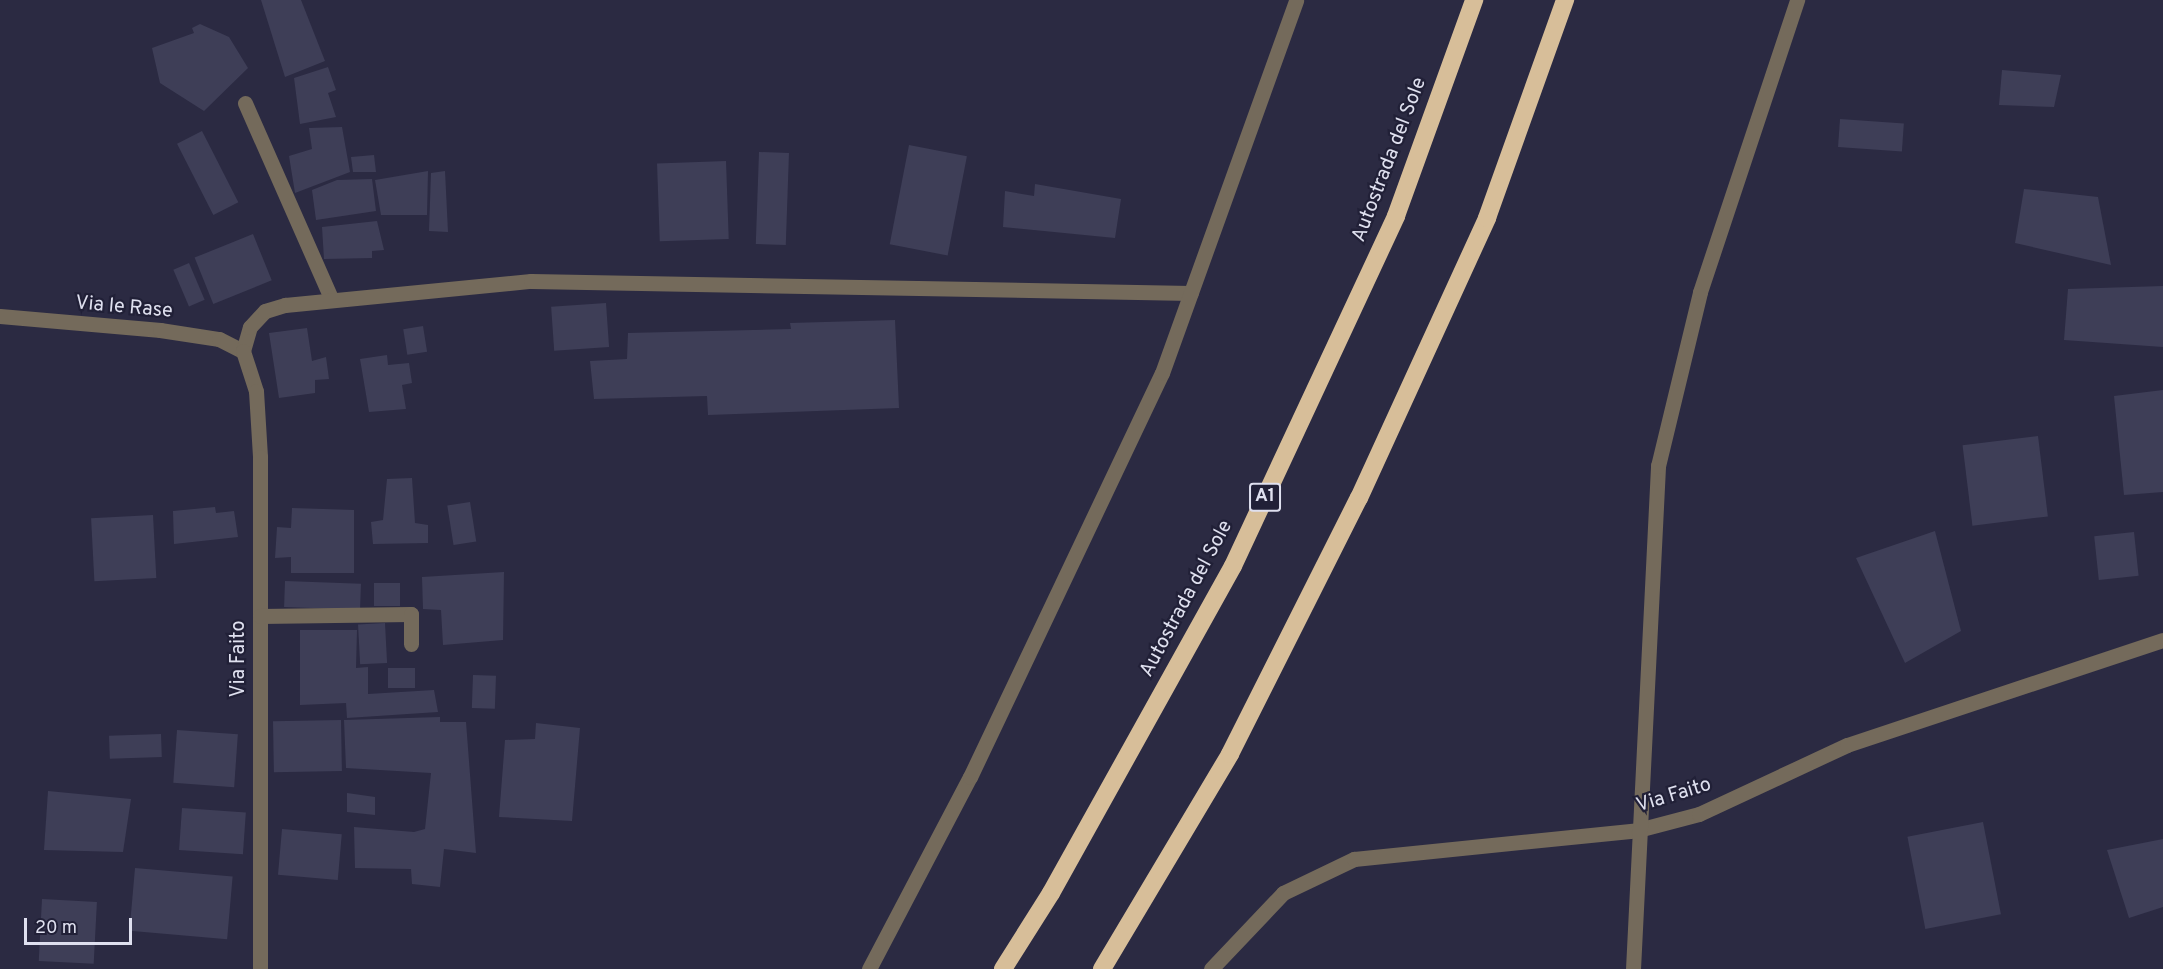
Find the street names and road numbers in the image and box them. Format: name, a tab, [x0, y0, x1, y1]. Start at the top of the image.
street label: Autostrada del Sole	[1348, 74, 1432, 246]
street label: Via le Rase	[74, 292, 174, 324]
road number: A1	[1248, 482, 1282, 512]
street label: Autostrada del Sole	[1135, 516, 1239, 682]
street label: Via Faito	[227, 620, 251, 698]
street label: Via Faito	[1634, 773, 1714, 819]

